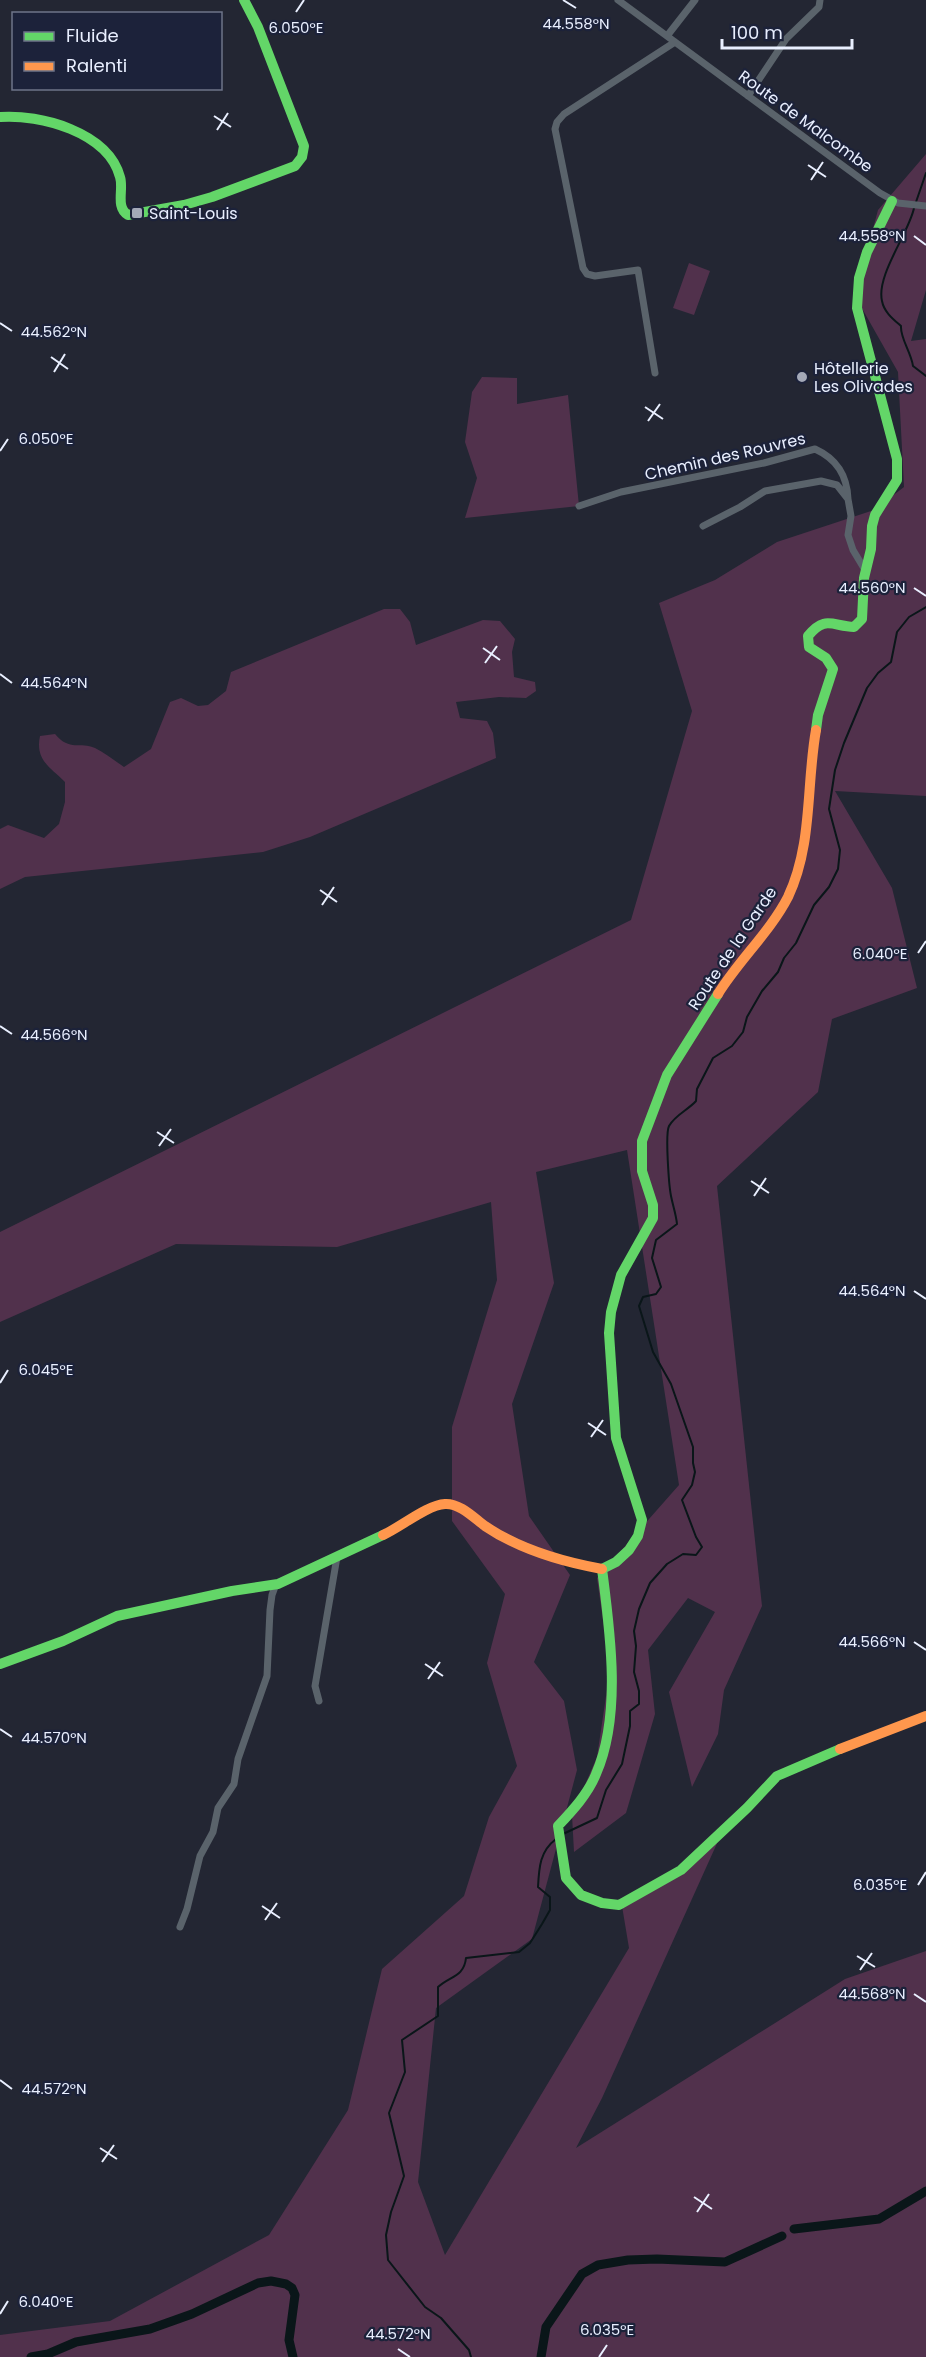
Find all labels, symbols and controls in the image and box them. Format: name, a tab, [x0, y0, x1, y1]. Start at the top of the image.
legend	[12, 12, 222, 90]
scale bar	[722, 12, 852, 50]
text: 44.558°N	[542, 13, 610, 34]
text: 6.050°E	[269, 17, 323, 38]
text: 100 m	[731, 20, 783, 45]
text: Fluide	[66, 23, 119, 48]
text: Ralenti	[66, 53, 127, 78]
street label: Route de Malcombe	[734, 65, 878, 178]
place label: Saint-Louis	[149, 202, 238, 225]
marker: Saint-Louis	[130, 206, 144, 220]
text: 44.558°N	[838, 225, 906, 246]
text: 44.562°N	[21, 321, 87, 342]
place label: Hôtellerie Les Olivades	[814, 357, 913, 398]
marker: Hôtellerie Les Olivades	[795, 370, 809, 384]
street label: Chemin des Rouvres	[643, 427, 808, 486]
text: 6.050°E	[19, 428, 73, 449]
text: 44.560°N	[838, 577, 906, 598]
text: 44.564°N	[20, 672, 88, 693]
street label: Route de la Garde	[683, 882, 782, 1014]
text: 6.040°E	[853, 943, 907, 964]
text: 44.566°N	[20, 1024, 88, 1045]
text: 44.564°N	[838, 1280, 906, 1301]
text: 6.045°E	[19, 1359, 73, 1380]
text: 44.566°N	[838, 1631, 906, 1652]
text: 44.570°N	[21, 1727, 87, 1748]
text: 6.035°E	[853, 1874, 907, 1895]
text: 44.568°N	[838, 1983, 906, 2004]
text: 44.572°N	[22, 2078, 86, 2099]
text: 6.040°E	[19, 2291, 73, 2312]
text: 6.035°E	[580, 2319, 634, 2340]
text: 44.572°N	[366, 2323, 430, 2344]

